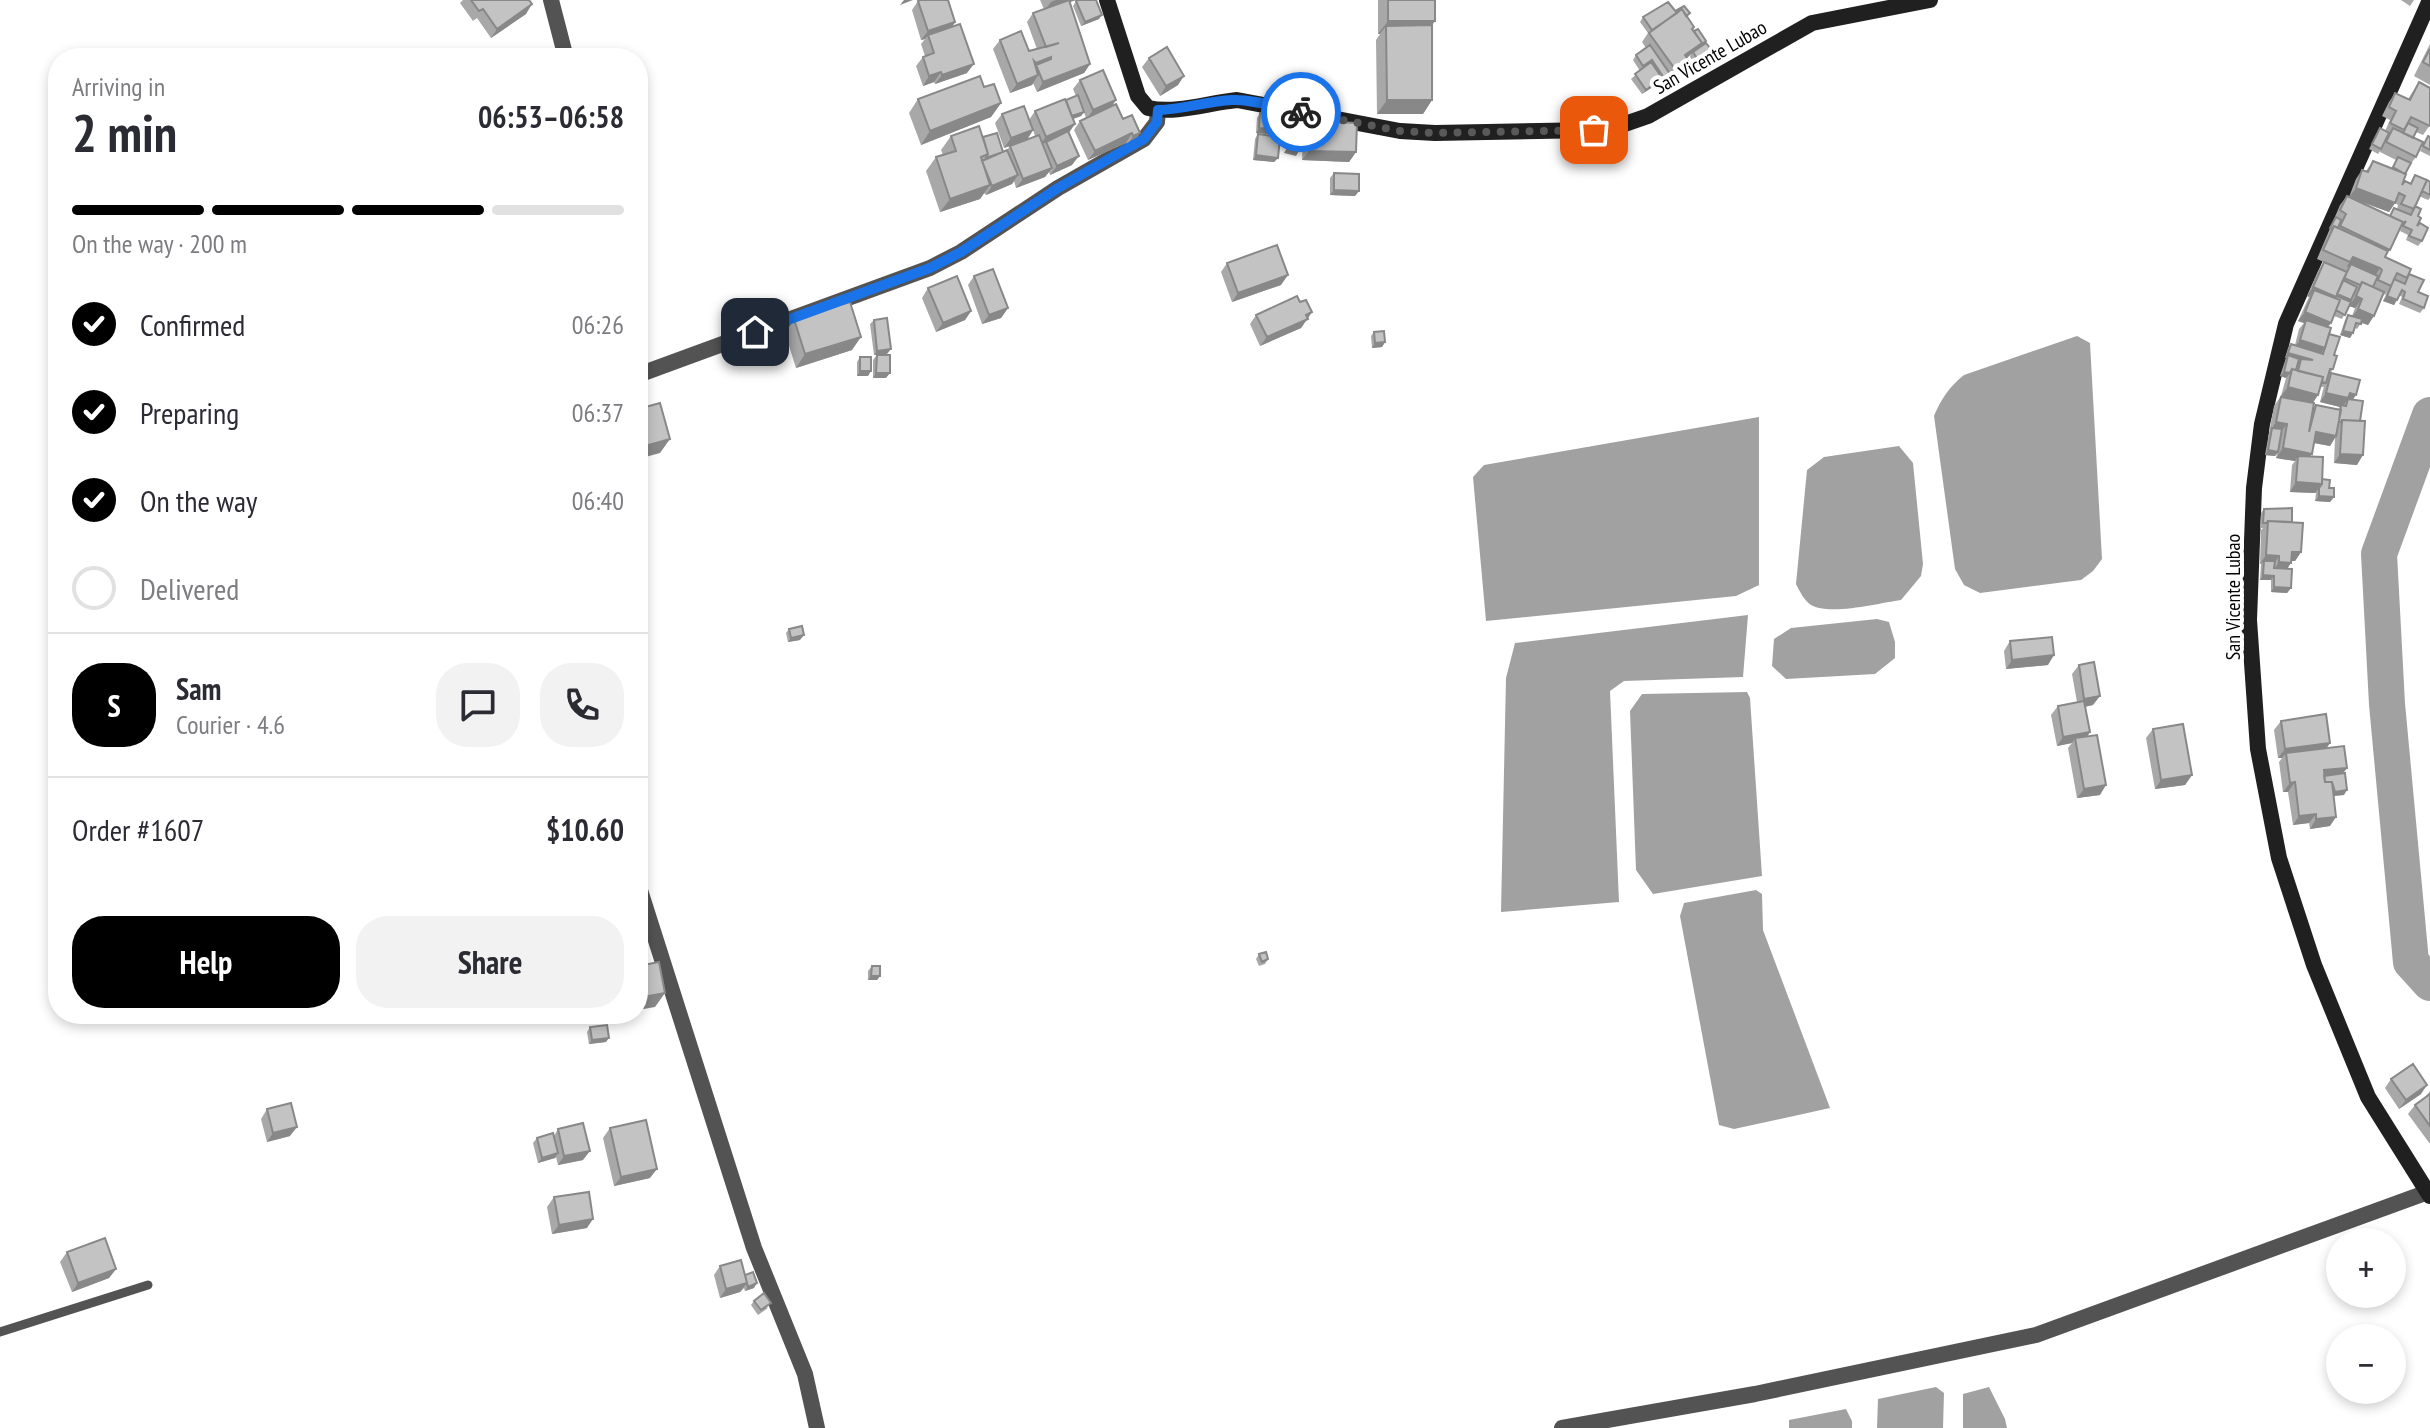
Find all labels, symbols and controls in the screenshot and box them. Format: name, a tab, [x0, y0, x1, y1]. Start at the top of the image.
street label: San Vicente Lubao	[1649, 14, 1771, 100]
text: Arriving in	[72, 70, 165, 103]
courier	[1261, 72, 1341, 152]
icon: bike	[1279, 90, 1323, 134]
pin	[1560, 96, 1628, 164]
text: 06:53–06:58	[478, 97, 624, 136]
text: 2 min	[72, 99, 177, 166]
icon: bag	[1572, 108, 1616, 152]
text: On the way · 200 m	[72, 227, 247, 260]
pin	[721, 298, 789, 366]
icon: check	[72, 302, 116, 346]
text: Confirmed	[140, 305, 245, 344]
text: 06:26	[572, 308, 624, 341]
icon: home	[733, 310, 777, 354]
icon: check	[72, 390, 116, 434]
text: Preparing	[140, 393, 239, 432]
text: 06:37	[572, 396, 624, 429]
icon: check	[72, 478, 116, 522]
text: On the way	[140, 481, 257, 520]
text: 06:40	[572, 484, 624, 517]
street label: San Vicente Lubao	[2220, 534, 2246, 660]
text: Delivered	[140, 569, 239, 608]
button: chat	[436, 663, 520, 747]
button: phone	[540, 663, 624, 747]
text: Sam	[176, 669, 221, 708]
text: S	[107, 686, 121, 725]
text: Courier · 4.6	[176, 708, 285, 741]
text: Order #1607	[72, 810, 204, 849]
text: $10.60	[546, 810, 624, 849]
button: Help	[72, 916, 340, 1008]
button: Share	[356, 916, 624, 1008]
map controls	[2326, 1228, 2406, 1404]
button: +	[2326, 1228, 2406, 1308]
button: −	[2326, 1324, 2406, 1404]

